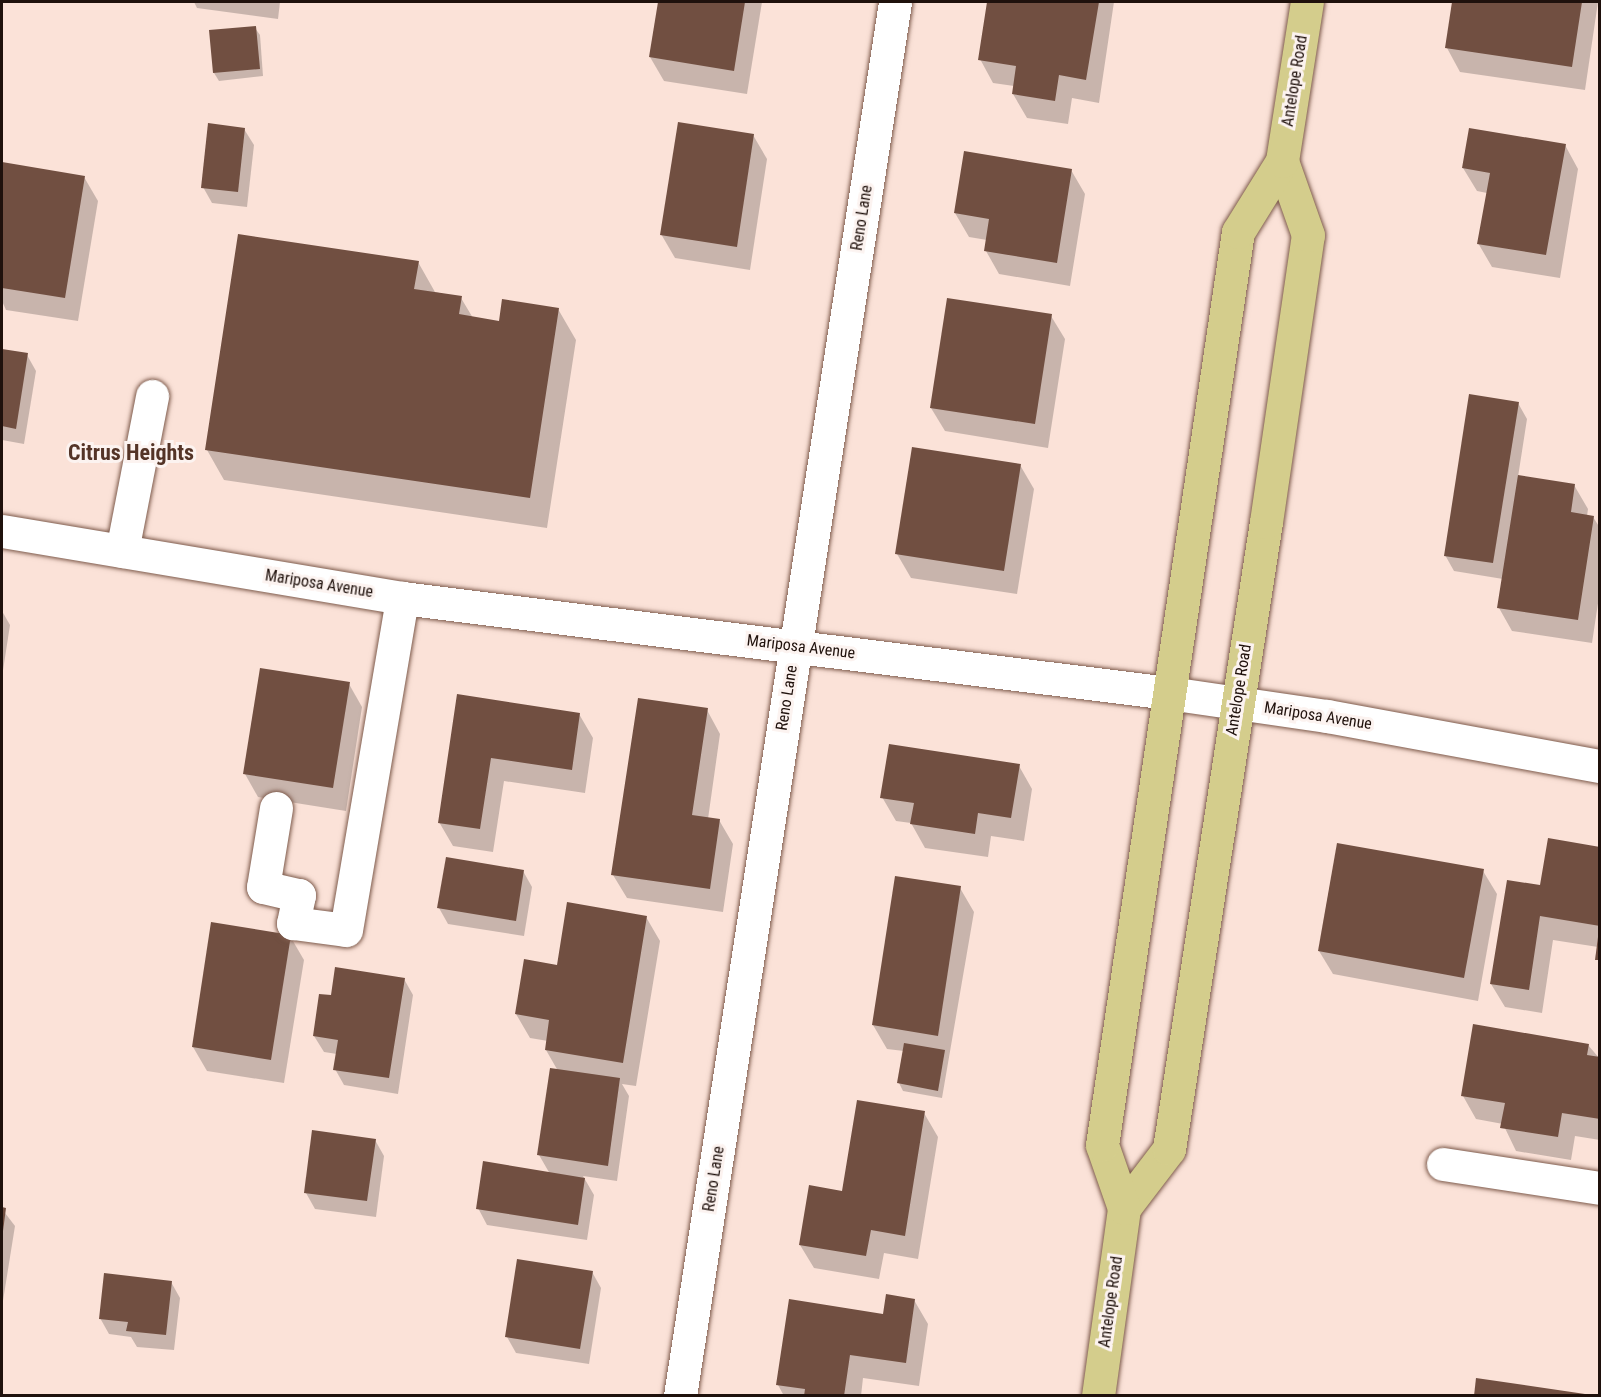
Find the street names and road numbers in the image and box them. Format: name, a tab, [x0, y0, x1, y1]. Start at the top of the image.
street label: Antelope Road	[1278, 34, 1312, 128]
street label: Reno Lane	[847, 184, 877, 252]
street label: Mariposa Avenue	[264, 566, 374, 602]
street label: Mariposa Avenue	[746, 631, 856, 663]
street label: Antelope Road	[1222, 643, 1256, 737]
street label: Reno Lane	[772, 664, 802, 732]
street label: Mariposa Avenue	[1263, 698, 1373, 734]
street label: Reno Lane	[699, 1145, 729, 1213]
street label: Antelope Road	[1095, 1255, 1127, 1349]

